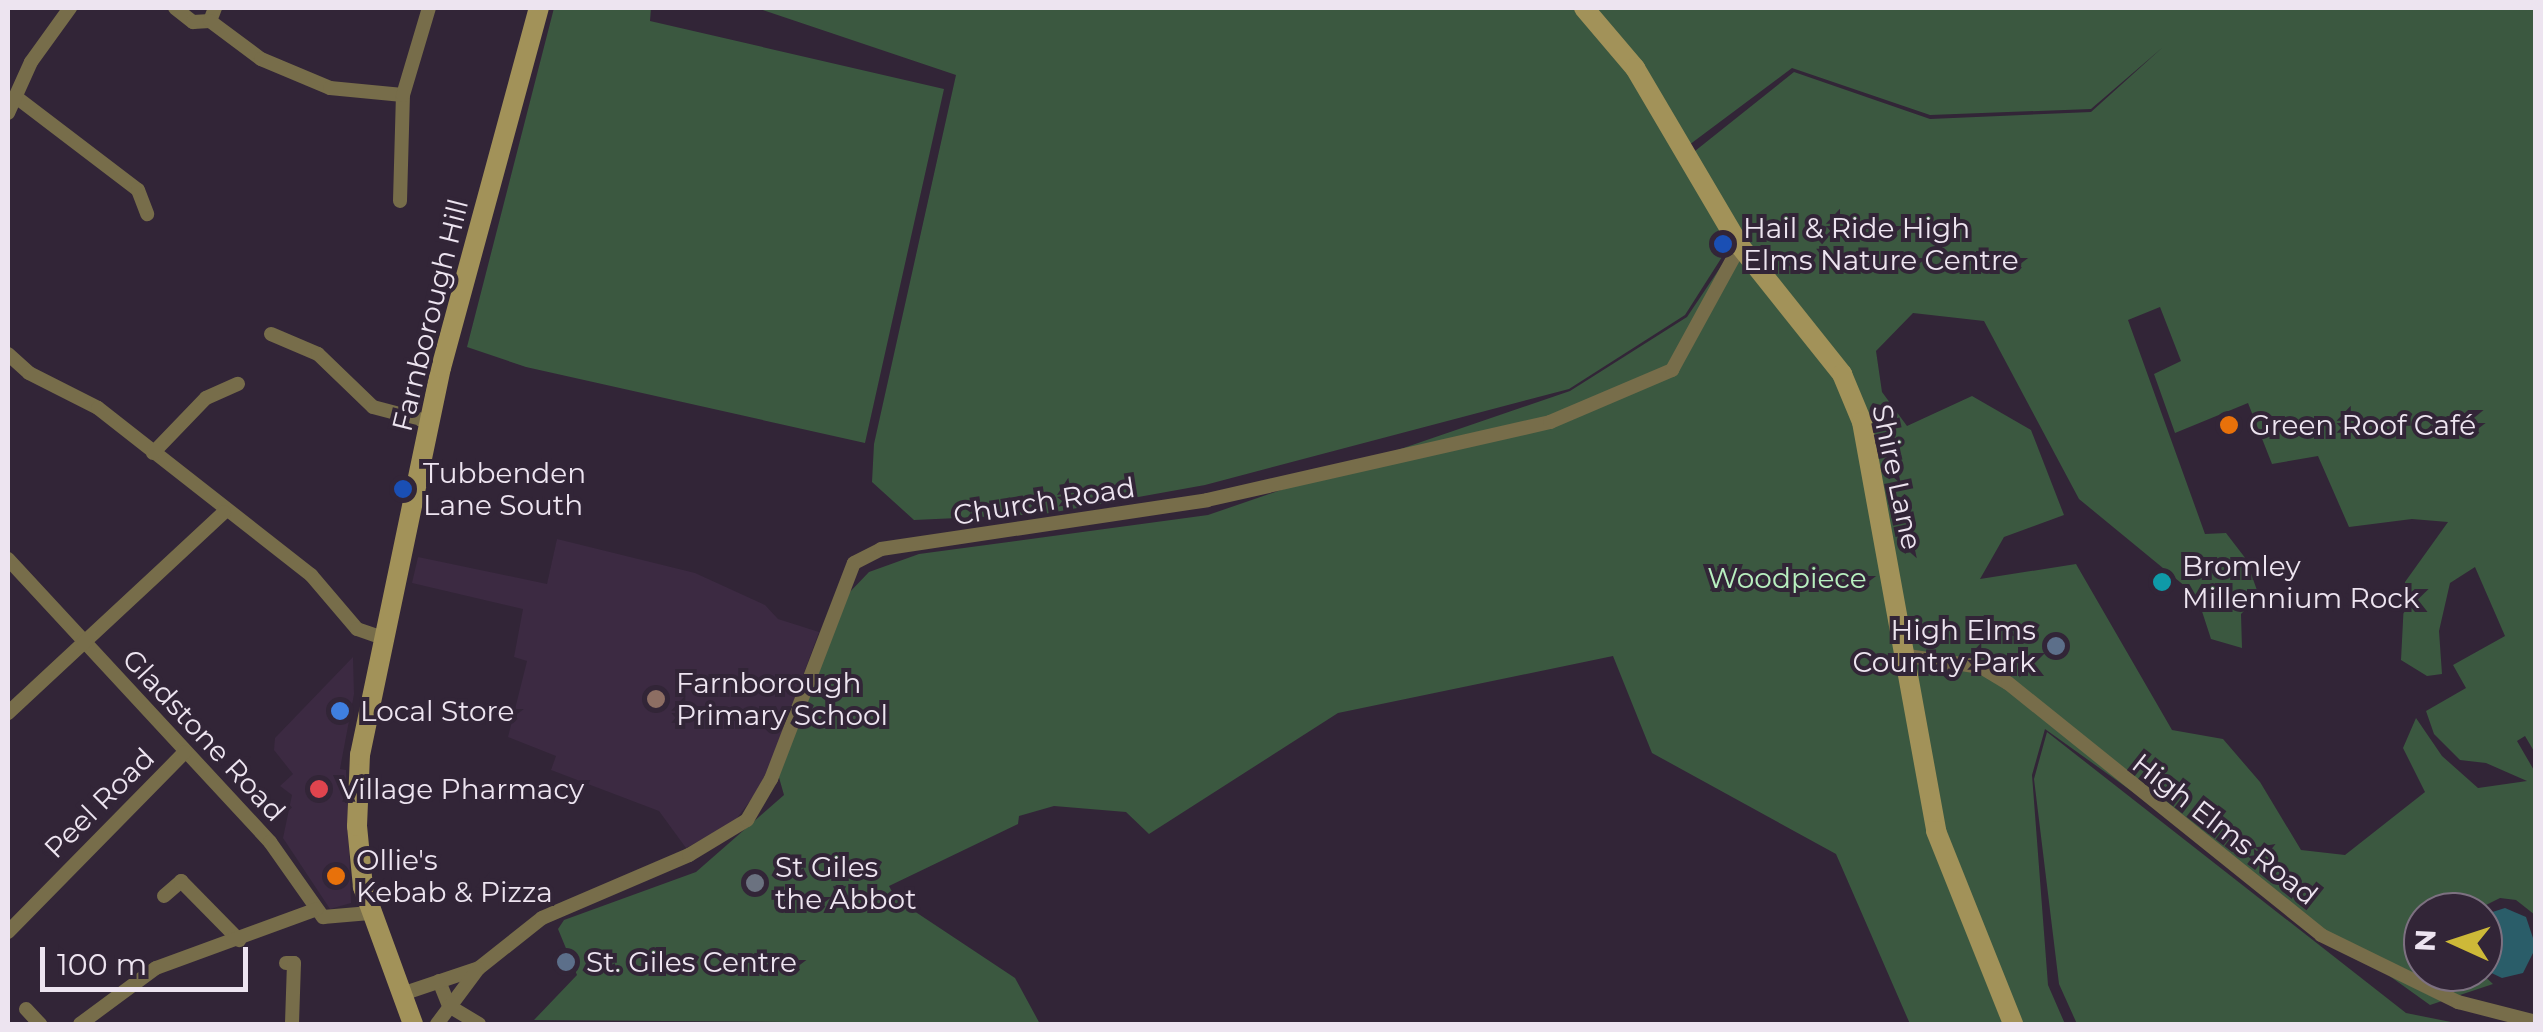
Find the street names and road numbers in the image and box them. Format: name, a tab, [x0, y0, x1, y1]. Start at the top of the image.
street label: Farnborough Hill	[385, 195, 475, 435]
street label: Shire Lane	[1865, 401, 1929, 553]
street label: Church Road	[951, 470, 1137, 532]
street label: Gladstone Road	[116, 642, 292, 828]
street label: Peel Road	[37, 741, 161, 865]
street label: High Elms Road	[2126, 746, 2324, 912]

